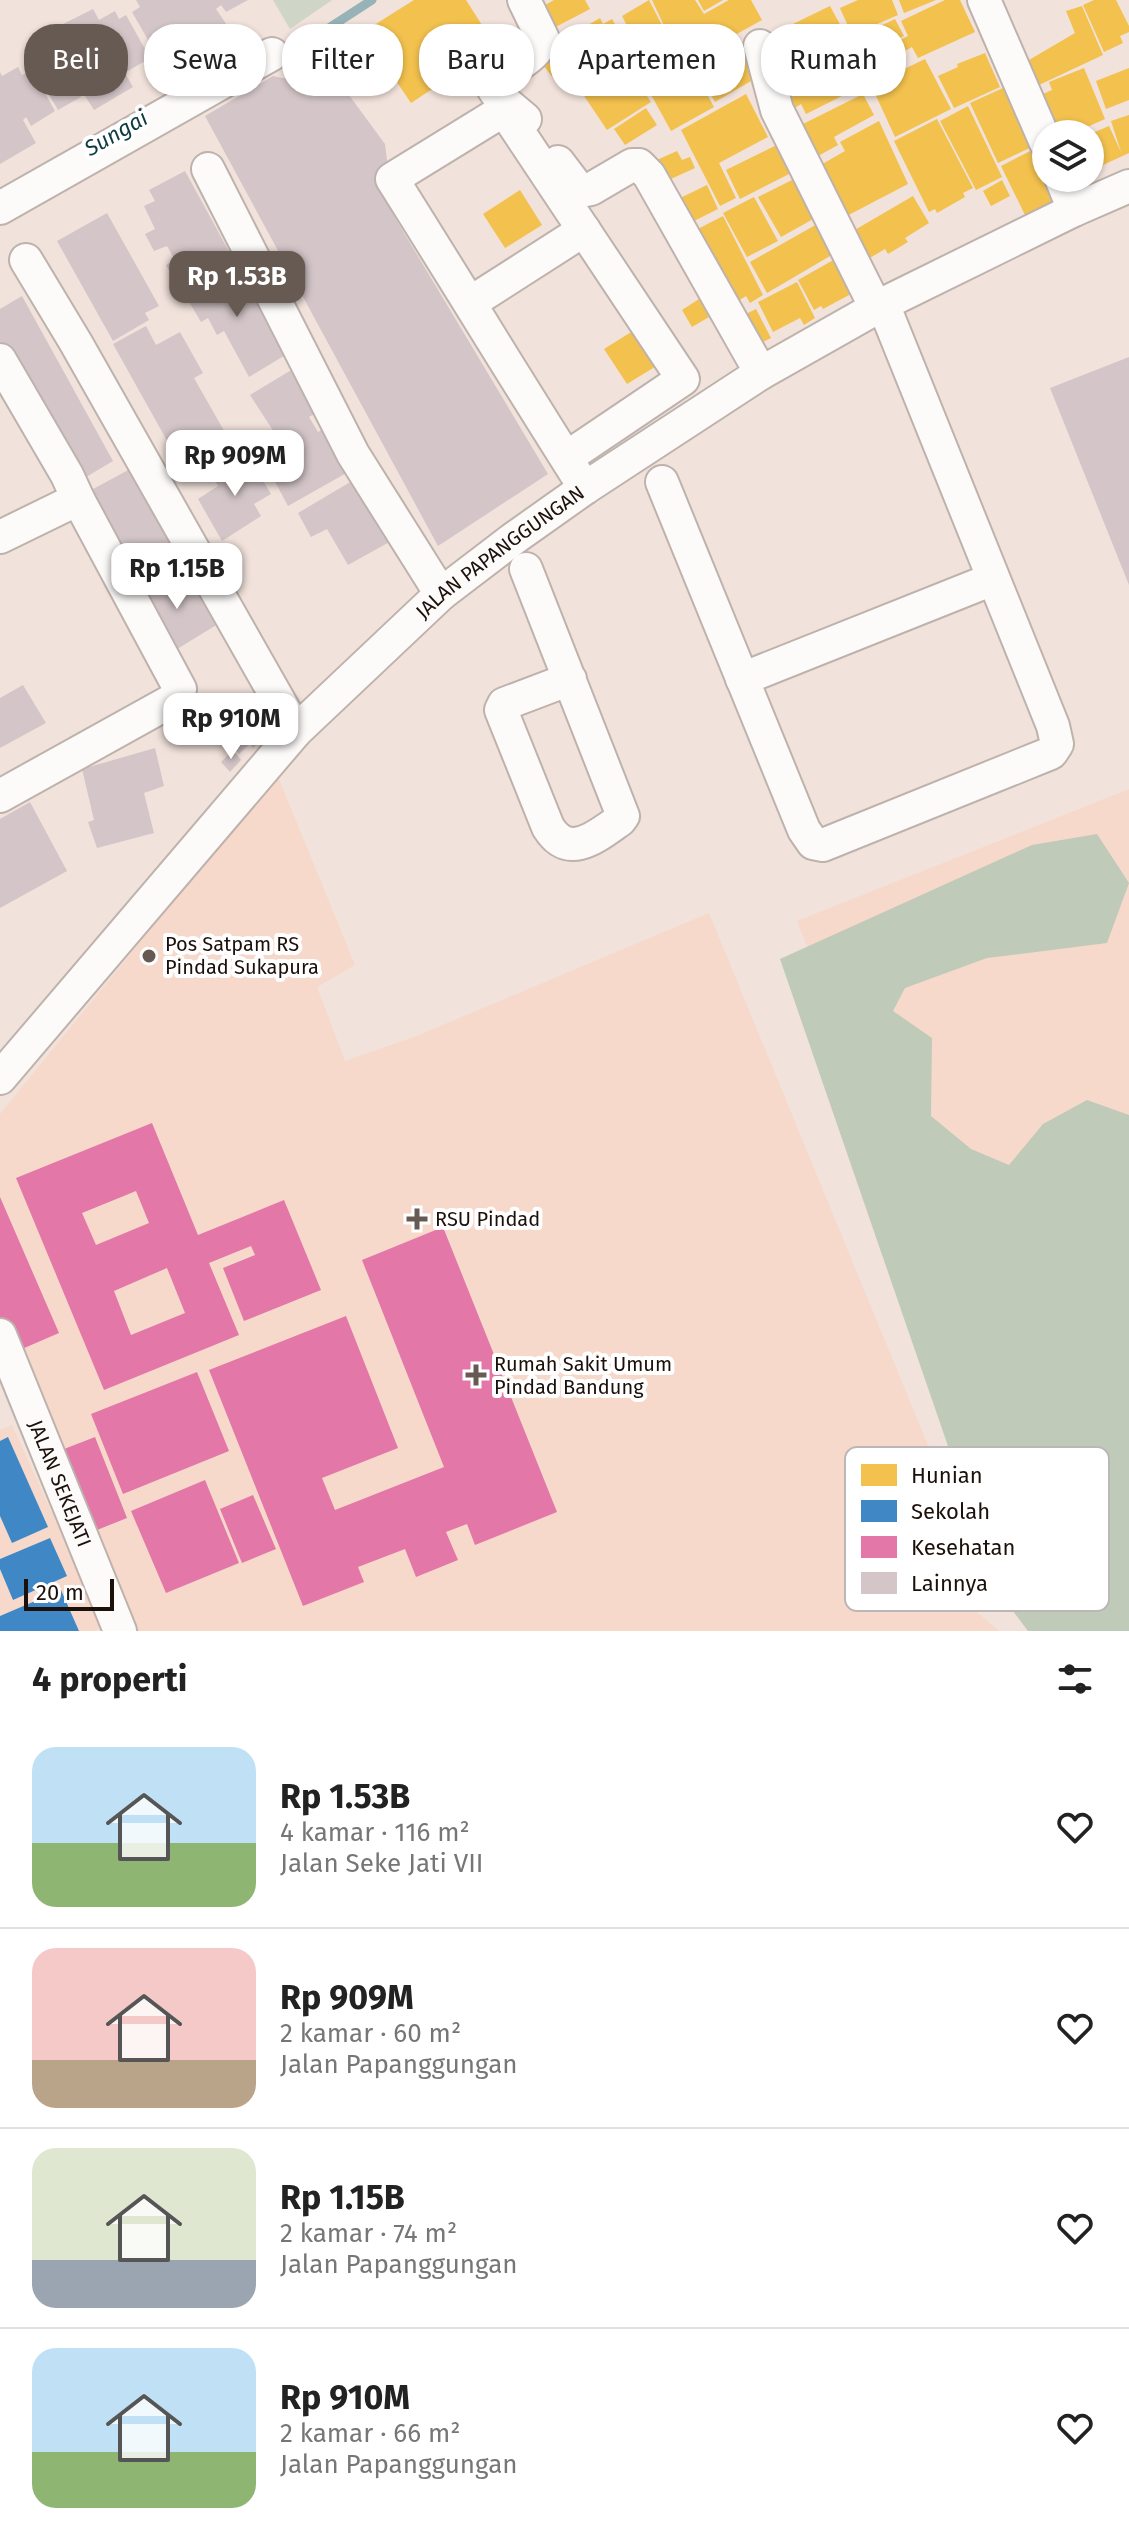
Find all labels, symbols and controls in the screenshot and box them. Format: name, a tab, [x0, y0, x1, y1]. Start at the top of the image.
chip: Beli	[24, 24, 128, 96]
chip: Sewa	[144, 24, 266, 96]
chip: Filter	[282, 24, 403, 96]
chip: Baru	[419, 24, 534, 96]
chip: Apartemen	[550, 24, 745, 96]
chip: Rumah	[761, 24, 906, 96]
water label: Sungai	[79, 104, 153, 162]
map controls	[1032, 120, 1104, 192]
button: layers	[1032, 120, 1104, 192]
pin: Rp 1.53B	[154, 251, 320, 319]
text: Rp 1.53B	[187, 261, 287, 292]
pin: Rp 909M	[161, 430, 309, 498]
text: Rp 909M	[184, 440, 286, 471]
street label: JALAN PAPANGGUNGAN	[411, 480, 589, 624]
pin: Rp 1.15B	[94, 543, 260, 611]
text: Rp 1.15B	[129, 553, 225, 584]
pin: Rp 910M	[157, 693, 305, 761]
text: Rp 910M	[181, 703, 281, 734]
place label: Pos Satpam RS Pindad Sukapura	[165, 932, 319, 979]
marker: Pos Satpam RS Pindad Sukapura	[140, 947, 158, 965]
place label: RSU Pindad	[435, 1207, 540, 1231]
marker: RSU Pindad	[406, 1208, 428, 1230]
place label: Rumah Sakit Umum Pindad Bandung	[494, 1352, 672, 1399]
marker: Rumah Sakit Umum Pindad Bandung	[465, 1364, 487, 1386]
street label: JALAN SEKEJATI	[24, 1416, 97, 1550]
legend	[845, 1447, 1109, 1611]
text: Hunian	[911, 1462, 983, 1489]
text: Sekolah	[911, 1498, 990, 1525]
text: Kesehatan	[911, 1534, 1015, 1561]
text: Lainnya	[911, 1570, 988, 1597]
scale bar	[24, 1575, 114, 1611]
text: 20 m	[36, 1579, 84, 1606]
icon: filters	[1053, 1657, 1097, 1701]
text: 4 properti	[32, 1659, 187, 1700]
text: Rp 1.53B	[280, 1776, 410, 1817]
icon: home	[96, 1779, 192, 1875]
icon: heart	[1053, 1805, 1097, 1849]
text: 4 kamar · 116 m²	[280, 1817, 470, 1848]
text: Jalan Seke Jati VII	[280, 1848, 484, 1879]
text: Rp 909M	[280, 1977, 414, 2018]
icon: home	[96, 1980, 192, 2076]
icon: heart	[1053, 2006, 1097, 2050]
text: 2 kamar · 60 m²	[280, 2018, 461, 2049]
text: Jalan Papanggungan	[280, 2049, 518, 2080]
text: Rp 1.15B	[280, 2177, 405, 2218]
icon: home	[96, 2180, 192, 2276]
icon: heart	[1053, 2206, 1097, 2250]
text: 2 kamar · 74 m²	[280, 2218, 457, 2249]
text: Jalan Papanggungan	[280, 2249, 518, 2280]
text: Rp 910M	[280, 2377, 410, 2418]
icon: home	[96, 2380, 192, 2476]
icon: heart	[1053, 2406, 1097, 2450]
text: 2 kamar · 66 m²	[280, 2418, 460, 2449]
text: Jalan Papanggungan	[280, 2449, 518, 2480]

